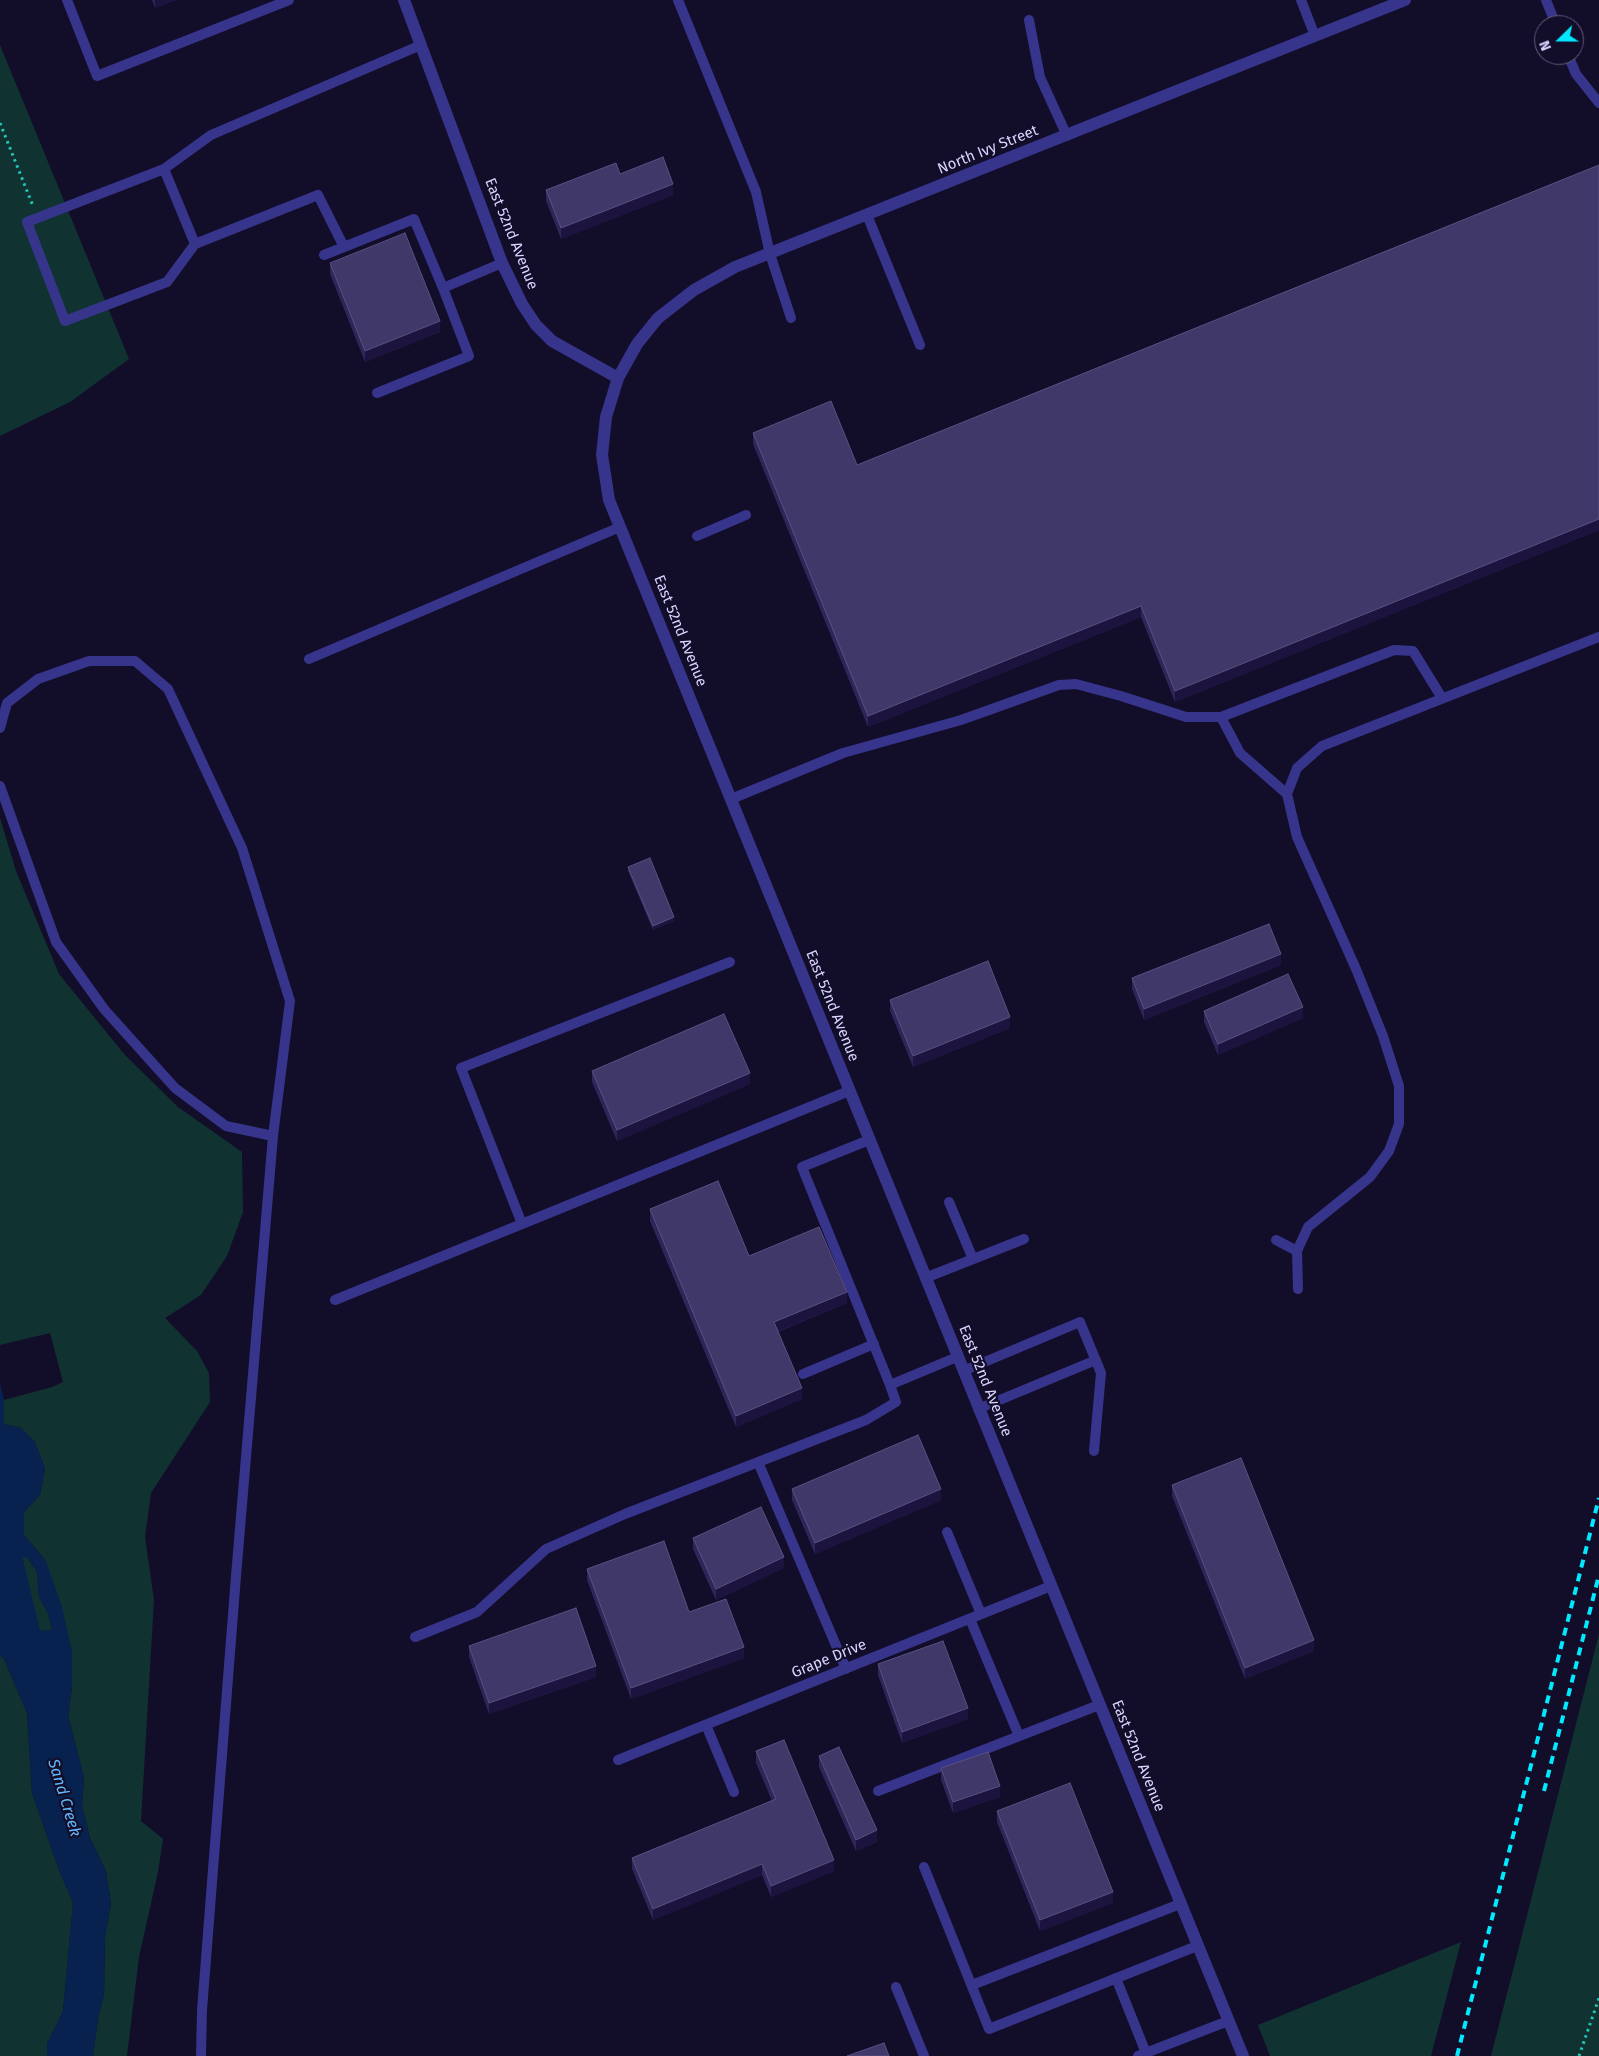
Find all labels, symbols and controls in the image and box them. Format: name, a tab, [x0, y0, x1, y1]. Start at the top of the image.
north arrow	[1534, 15, 1584, 65]
text: N	[1536, 38, 1555, 53]
street label: North Ivy Street	[935, 122, 1041, 178]
street label: East 52nd Avenue	[480, 176, 542, 292]
street label: East 52nd Avenue	[649, 573, 711, 689]
street label: East 52nd Avenue	[801, 948, 863, 1064]
street label: East 52nd Avenue	[954, 1323, 1016, 1439]
street label: Grape Drive	[789, 1636, 869, 1682]
street label: East 52nd Avenue	[1107, 1698, 1169, 1814]
water label: Sand Creek	[43, 1757, 85, 1839]

